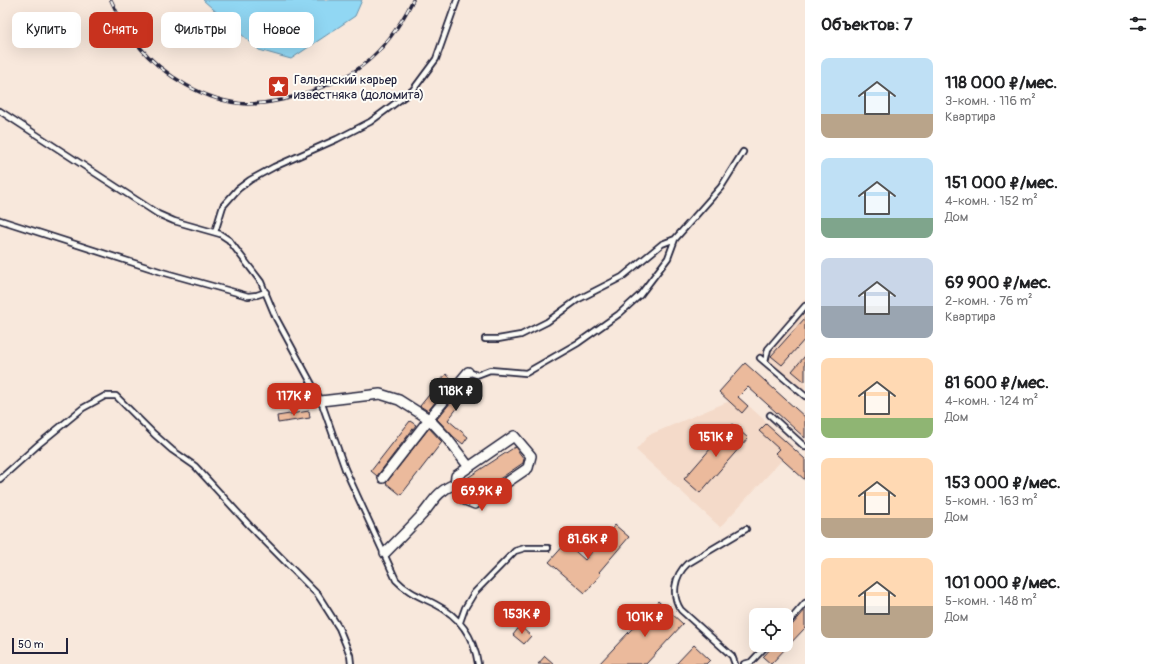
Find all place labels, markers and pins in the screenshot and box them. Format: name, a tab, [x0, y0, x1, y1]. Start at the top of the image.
place label: Гальянский карьер известняка (доломита)	[294, 72, 424, 103]
place icon: Гальянский карьер известняка (доломита)	[265, 74, 291, 100]
pin: 118K ₽	[423, 378, 489, 412]
pin: 117K ₽	[261, 383, 327, 417]
pin: 151K ₽	[683, 424, 749, 458]
pin: 69.9K ₽	[445, 478, 519, 512]
pin: 81.6K ₽	[551, 526, 625, 560]
pin: 153K ₽	[489, 601, 555, 635]
pin: 101K ₽	[612, 604, 678, 638]

